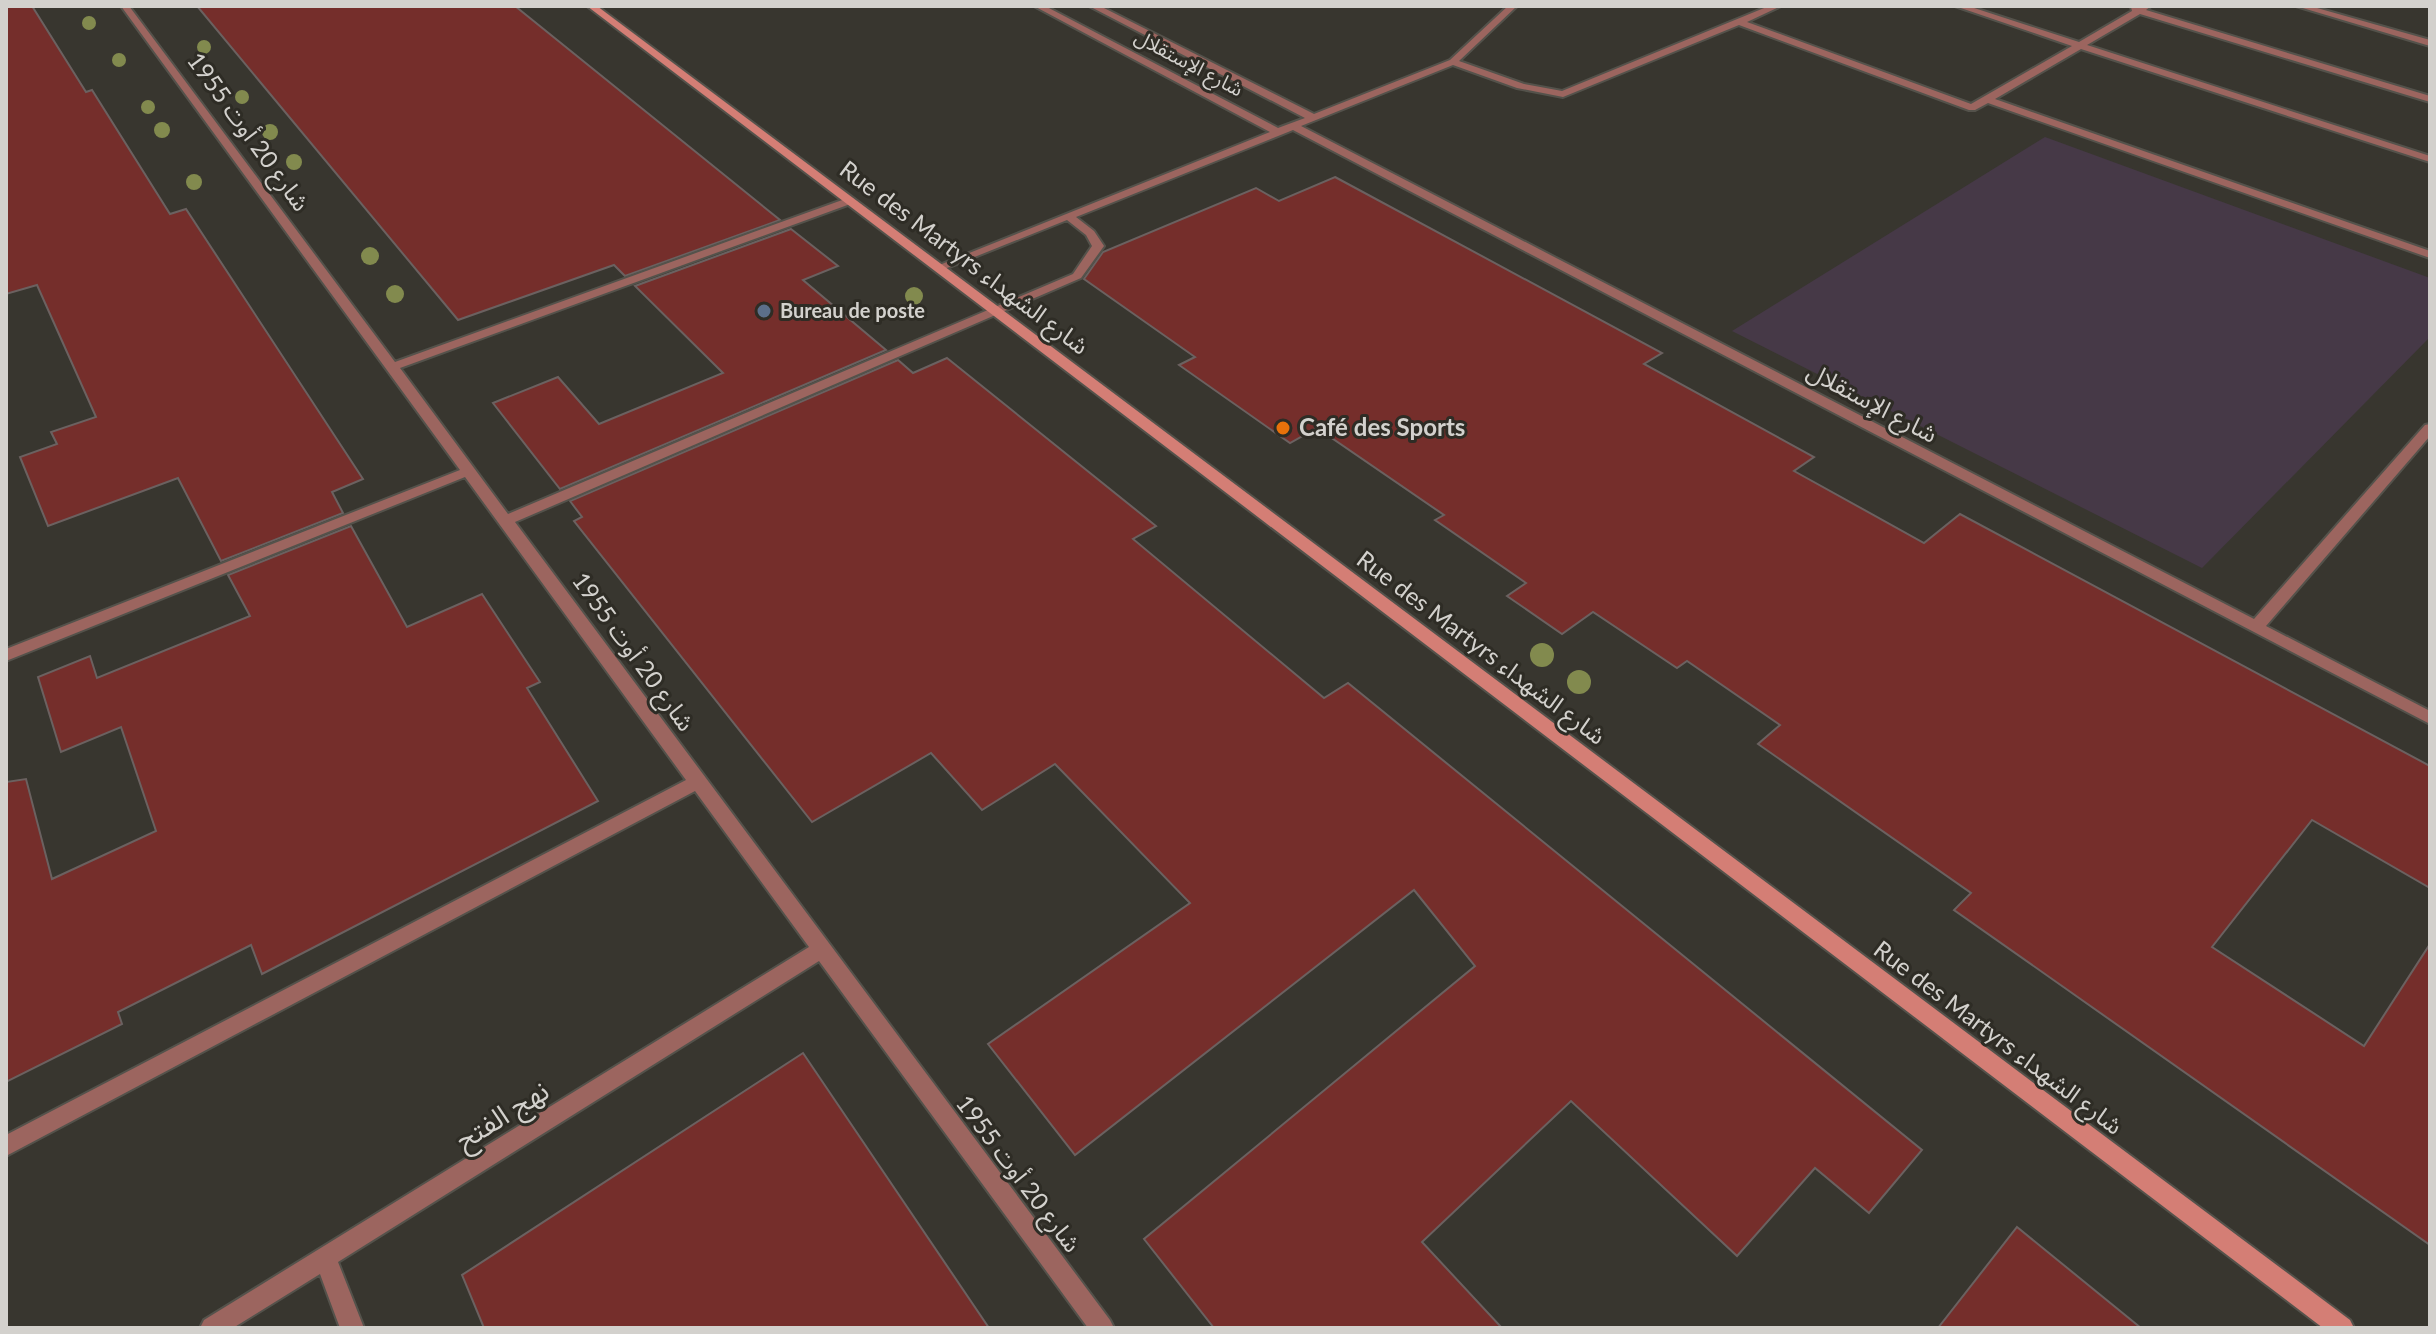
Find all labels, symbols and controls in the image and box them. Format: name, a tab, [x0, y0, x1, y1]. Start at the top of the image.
street label: شارع الإستقلال	[1129, 23, 1248, 104]
street label: شارع 20 أوت 1955	[179, 46, 316, 218]
street label: Rue des Martyrs شارع الشهداء	[832, 154, 1095, 363]
place label: Bureau de poste	[780, 298, 925, 322]
marker: Bureau de poste	[755, 302, 773, 320]
street label: شارع الإستقلال	[1801, 355, 1943, 452]
place label: Café des Sports	[1299, 412, 1465, 441]
marker: Café des Sports	[1274, 419, 1292, 437]
street label: Rue des Martyrs شارع الشهداء	[1349, 544, 1612, 753]
street label: شارع 20 أوت 1955	[564, 566, 701, 738]
street label: Rue des Martyrs شارع الشهداء	[1866, 934, 2129, 1143]
street label: نهج الفتح	[449, 1072, 557, 1160]
street label: شارع 20 أوت 1955	[948, 1089, 1088, 1260]

